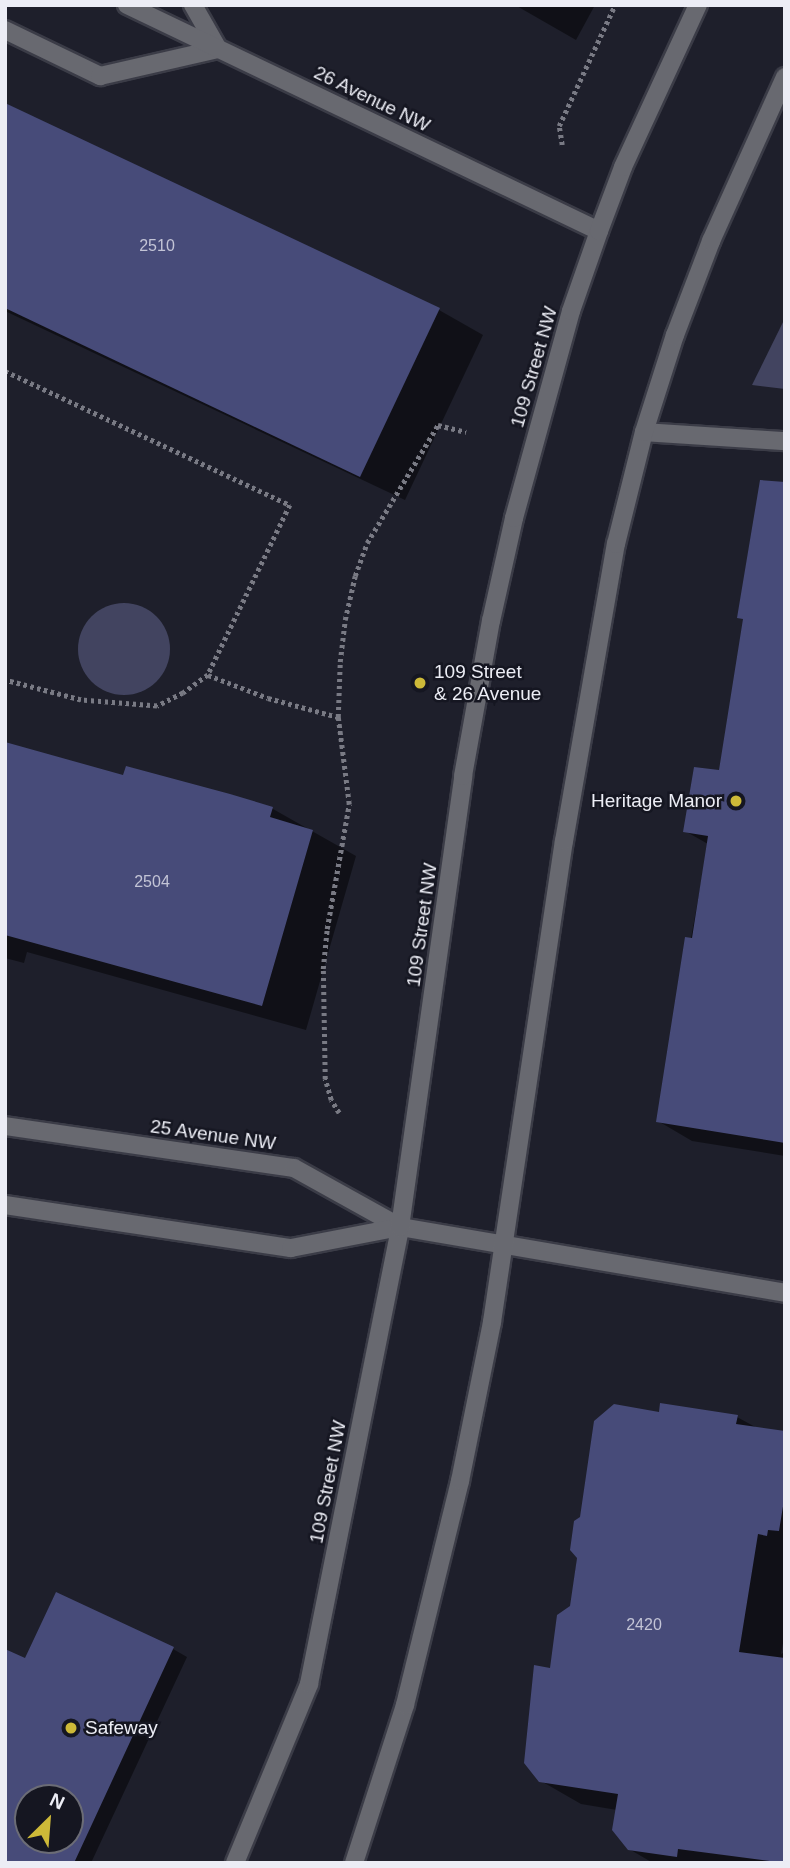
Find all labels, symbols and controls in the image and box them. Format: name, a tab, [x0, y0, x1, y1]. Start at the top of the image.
street label: 26 Avenue NW	[310, 61, 434, 137]
house number: 2510	[139, 236, 175, 256]
street label: 109 Street NW	[506, 304, 562, 430]
place label: 109 Street & 26 Avenue	[434, 661, 542, 705]
marker: 109 Street & 26 Avenue	[412, 675, 428, 691]
place label: Heritage Manor	[591, 790, 722, 812]
marker: Heritage Manor	[728, 793, 744, 809]
street label: 109 Street NW	[402, 862, 442, 988]
house number: 2504	[134, 872, 170, 892]
street label: 25 Avenue NW	[148, 1115, 278, 1155]
street label: 109 Street NW	[305, 1419, 351, 1545]
house number: 2420	[626, 1615, 662, 1635]
place label: Safeway	[85, 1717, 158, 1739]
marker: Safeway	[63, 1720, 79, 1736]
north arrow	[14, 1784, 84, 1854]
text: N	[47, 1789, 68, 1814]

